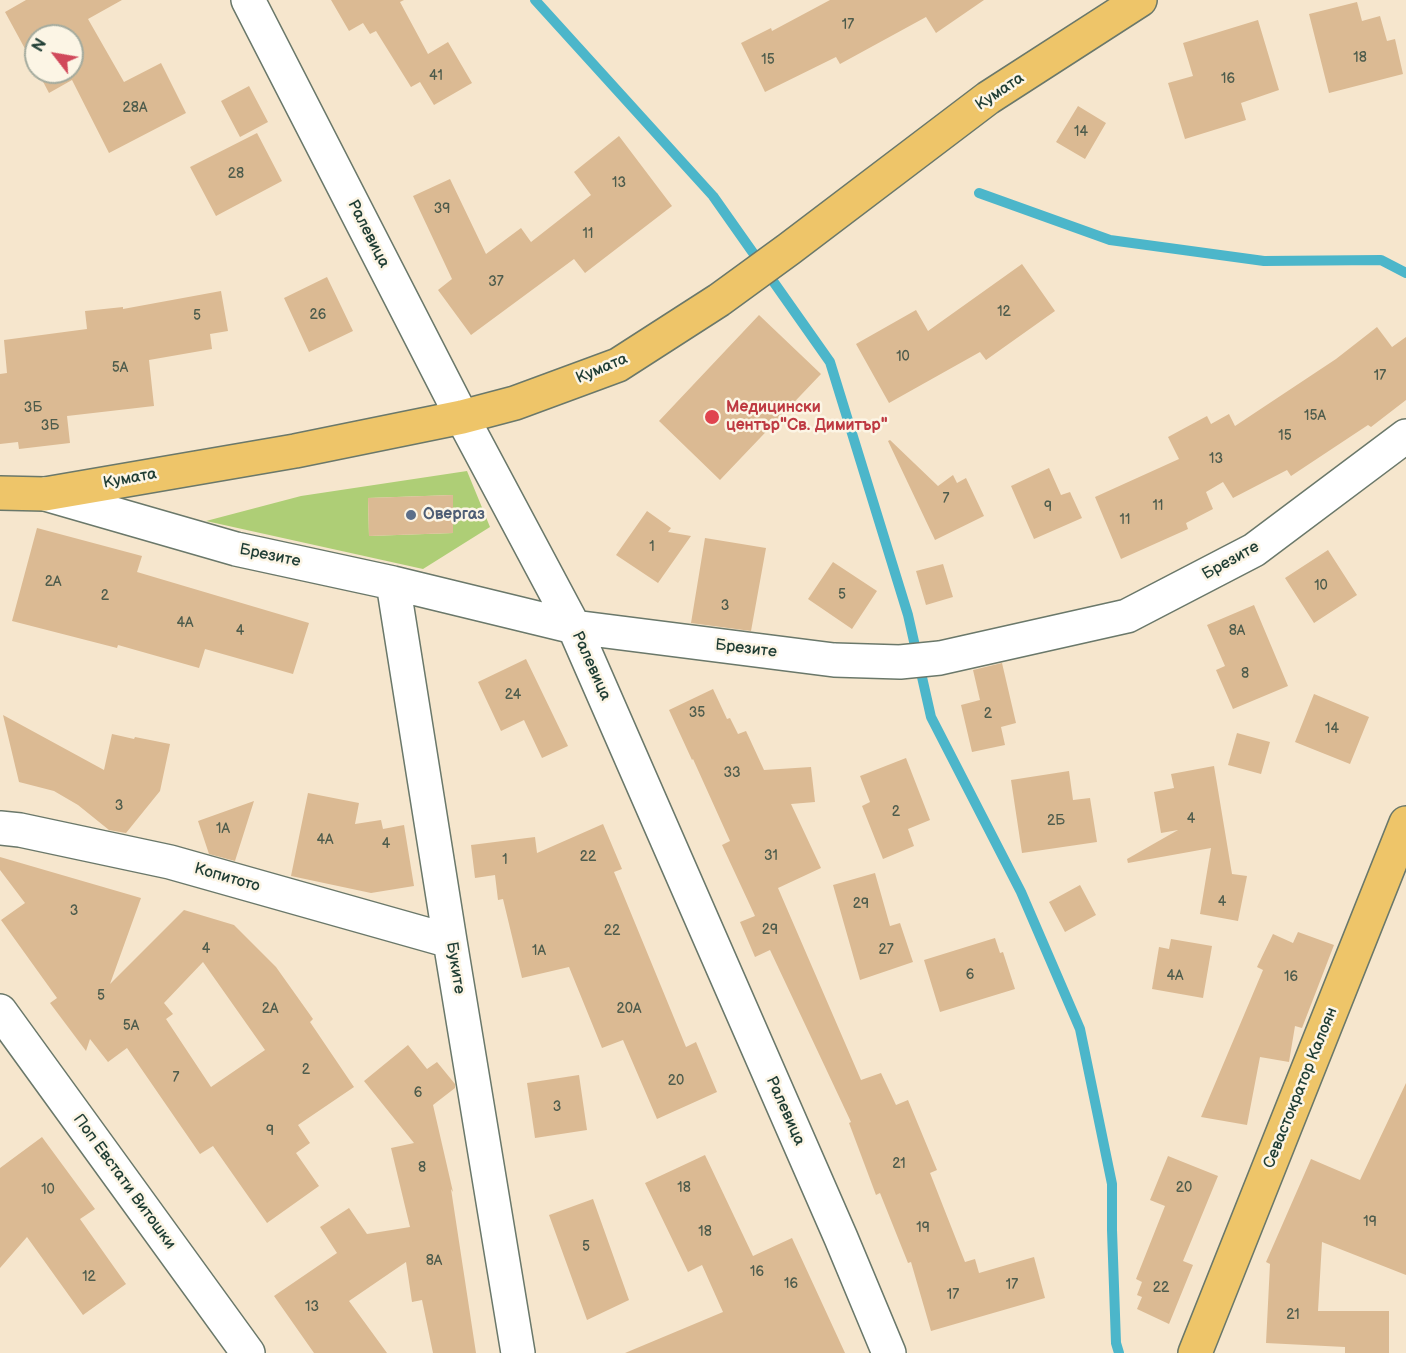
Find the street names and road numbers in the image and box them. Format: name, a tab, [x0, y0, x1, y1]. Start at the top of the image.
street label: Кумата	[972, 69, 1028, 115]
street label: Ралевица	[343, 197, 393, 271]
street label: Кумата	[573, 350, 631, 388]
street label: Кумата	[102, 465, 158, 493]
street label: Брезите	[1199, 538, 1263, 584]
street label: Брезите	[238, 540, 302, 572]
street label: Ралевица	[567, 628, 615, 704]
street label: Брезите	[714, 636, 778, 662]
street label: Копитото	[192, 859, 262, 897]
street label: Буките	[441, 941, 469, 995]
street label: Севастократор Калоян	[1260, 1005, 1342, 1171]
street label: Ралевица	[761, 1073, 809, 1149]
street label: Поп Евстати Витошки	[69, 1111, 179, 1253]

